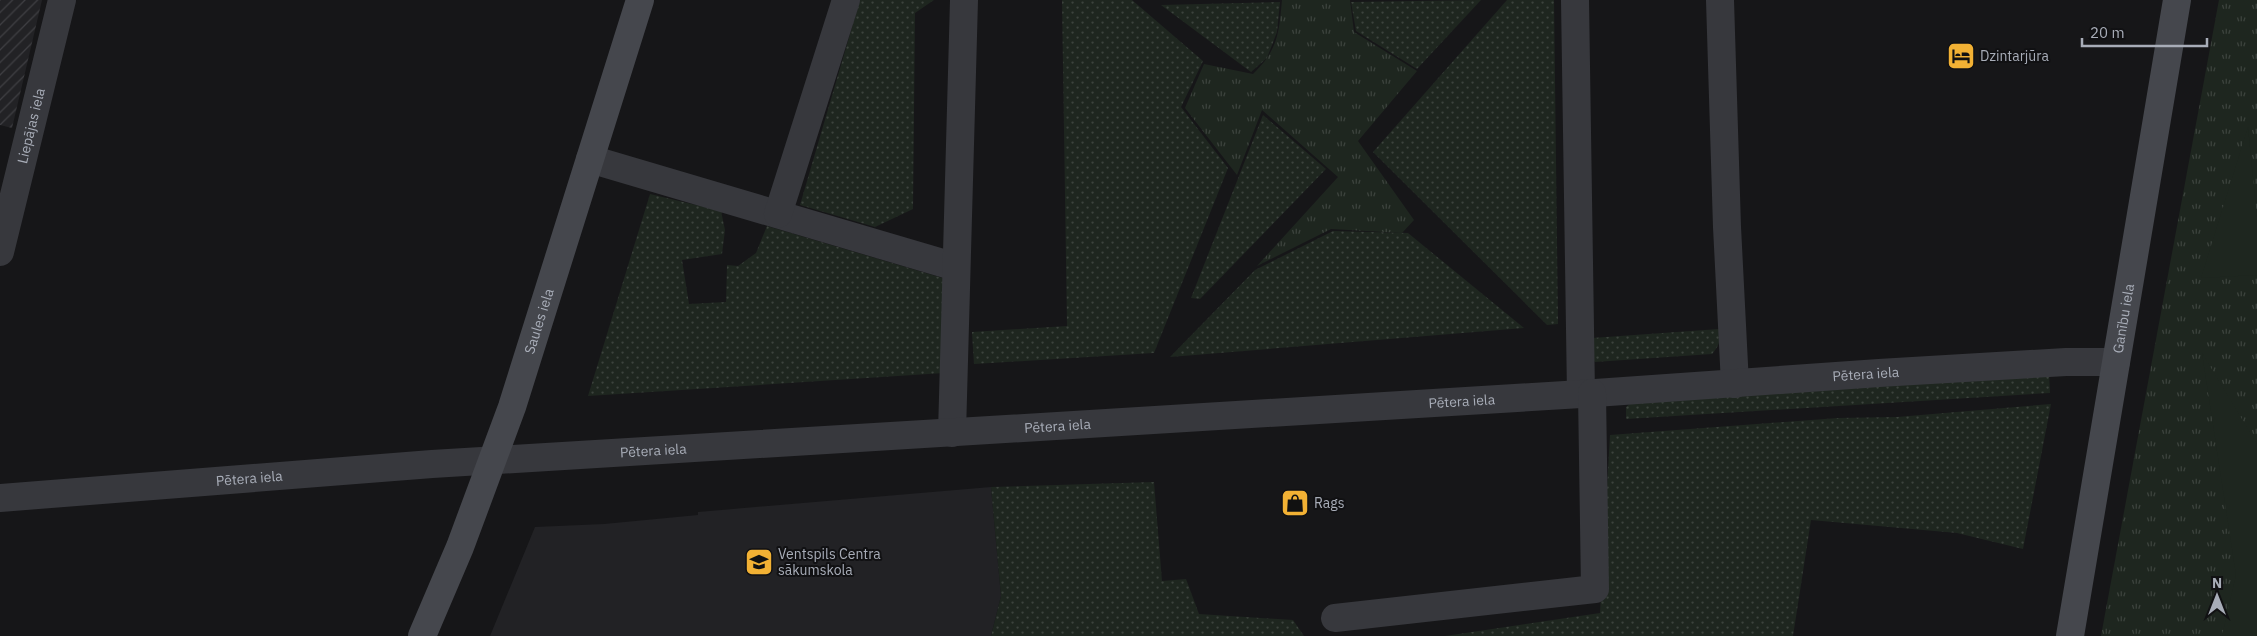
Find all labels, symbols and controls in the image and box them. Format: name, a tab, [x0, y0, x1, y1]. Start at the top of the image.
scale bar	[2082, 15, 2207, 47]
text: 20 m	[2090, 23, 2125, 42]
hotel icon: Dzintarjūra	[1946, 41, 1976, 71]
place label: Dzintarjūra	[1980, 47, 2049, 65]
street label: Liepājas iela	[13, 86, 49, 166]
street label: Ganību iela	[2109, 282, 2138, 355]
street label: Saules iela	[520, 286, 558, 356]
street label: Pētera iela	[1832, 363, 1900, 385]
street label: Pētera iela	[1428, 390, 1496, 412]
street label: Pētera iela	[1024, 415, 1092, 437]
street label: Pētera iela	[619, 439, 688, 462]
street label: Pētera iela	[215, 467, 284, 490]
shop icon: Rags	[1280, 488, 1310, 518]
place label: Rags	[1314, 494, 1345, 512]
place label: Ventspils Centra sākumskola	[778, 545, 881, 579]
school or university icon: Ventspils Centra sākumskola	[744, 547, 774, 577]
north arrow	[2192, 571, 2242, 621]
text: N	[2212, 574, 2222, 592]

